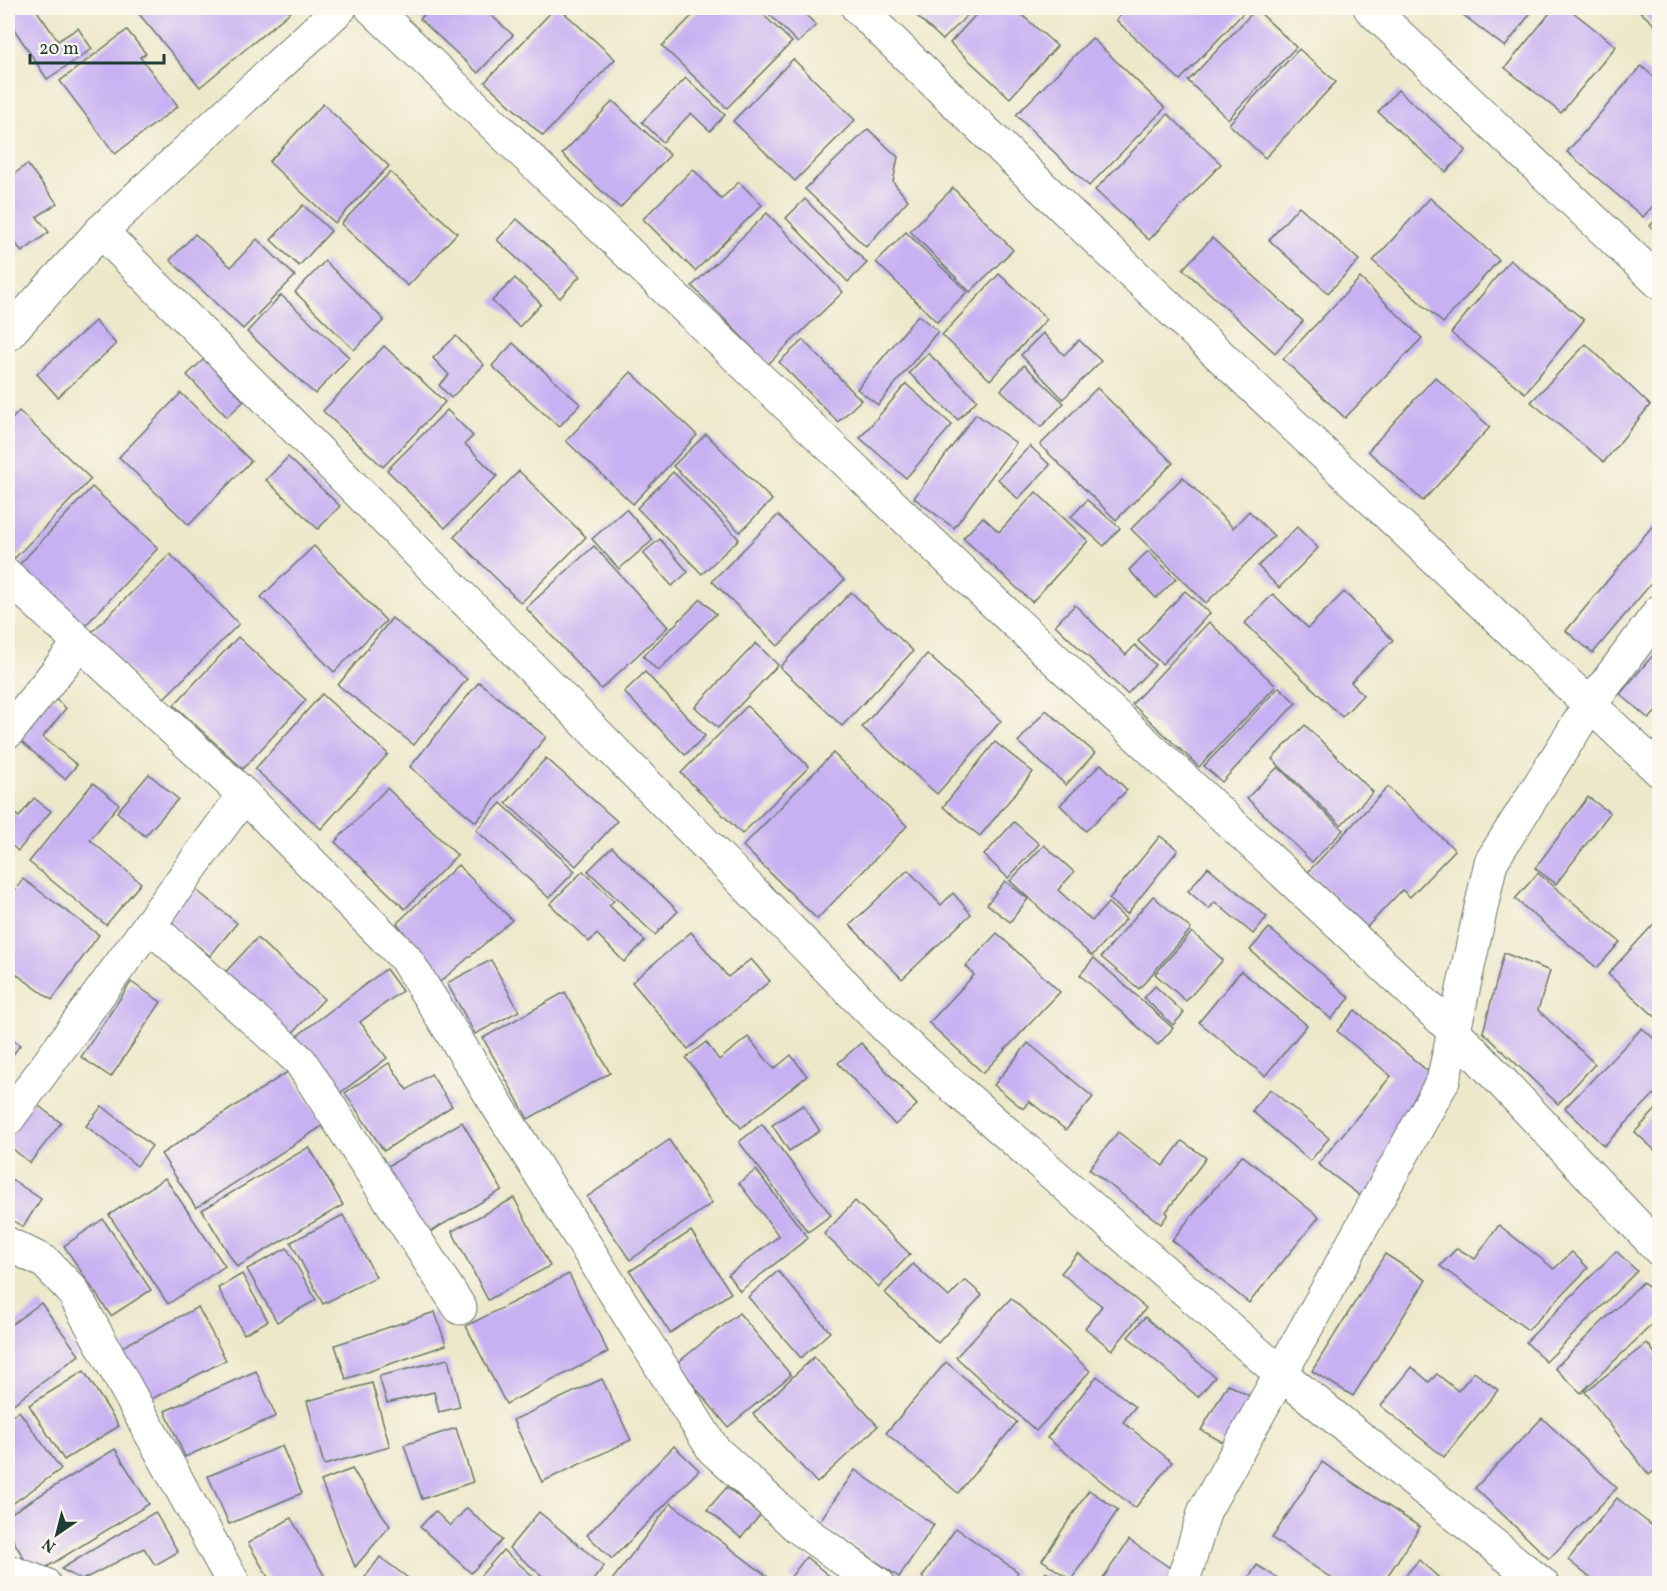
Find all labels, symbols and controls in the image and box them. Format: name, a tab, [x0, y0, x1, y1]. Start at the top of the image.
scale bar	[30, 27, 164, 65]
text: 20 m	[39, 37, 79, 62]
north arrow	[27, 1504, 87, 1564]
text: N	[38, 1532, 61, 1557]

